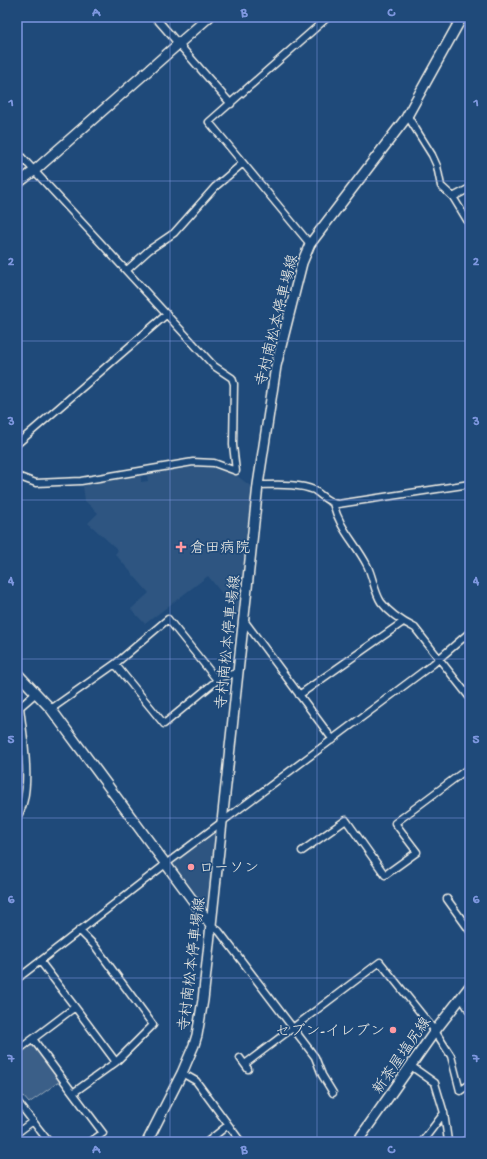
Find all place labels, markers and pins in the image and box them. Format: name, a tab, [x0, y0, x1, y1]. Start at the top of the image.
place label: 倉田病院	[190, 539, 250, 558]
marker: 倉田病院	[175, 541, 187, 553]
place label: ローソン	[199, 860, 259, 878]
marker: ローソン	[186, 862, 196, 872]
place label: セブン-イレブン	[275, 1023, 385, 1041]
marker: セブン-イレブン	[388, 1025, 398, 1035]

